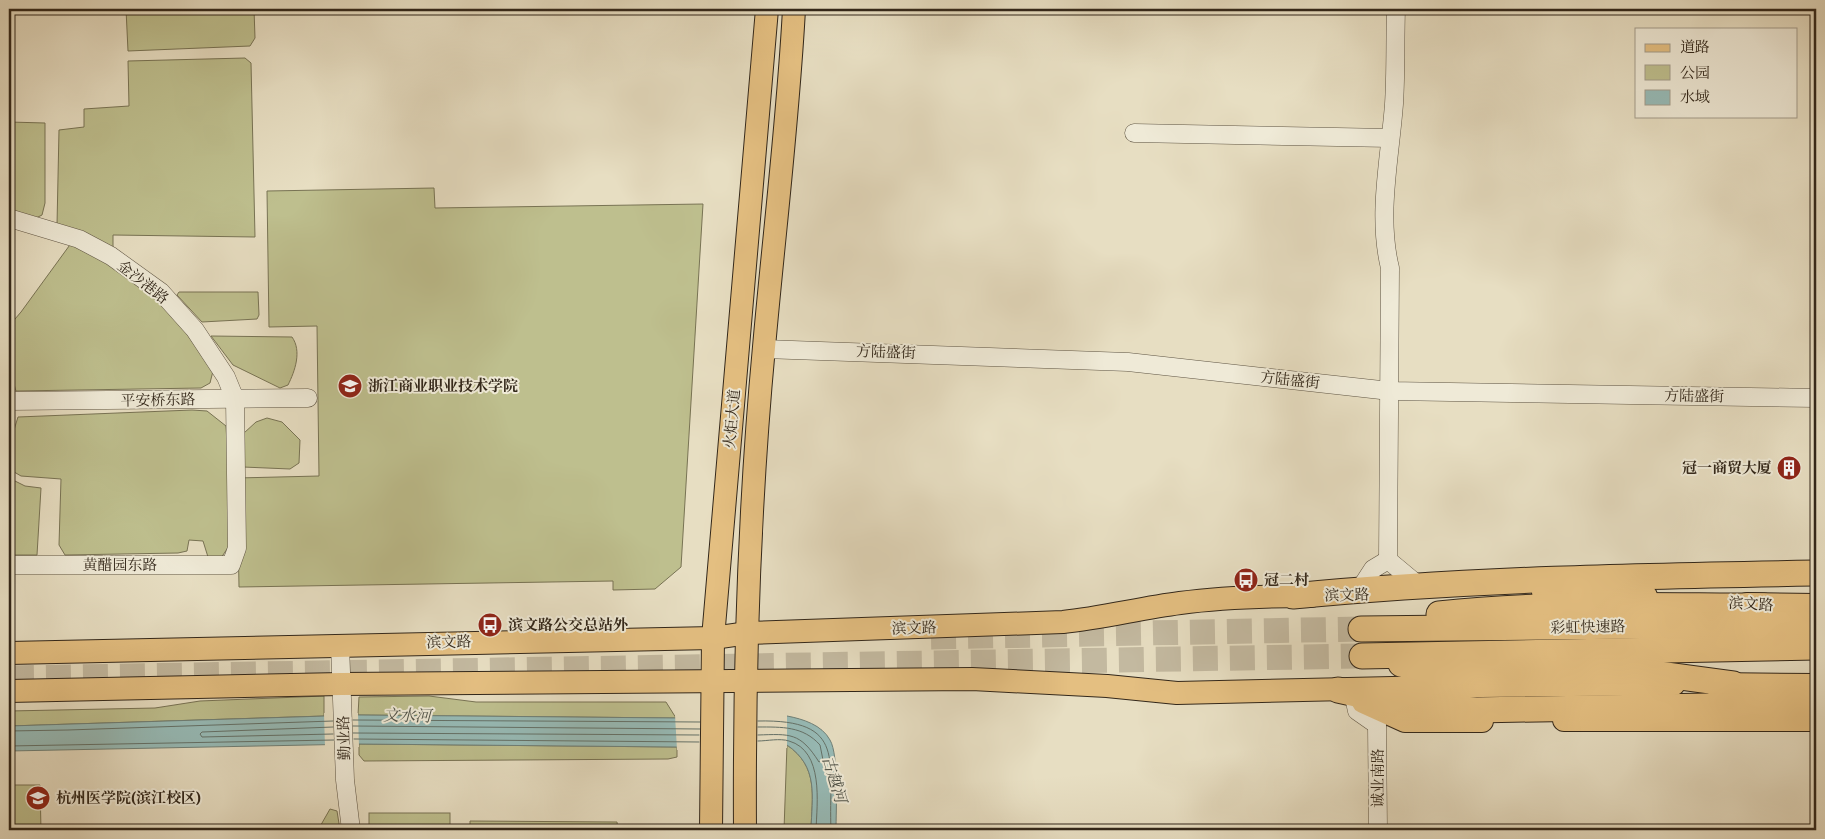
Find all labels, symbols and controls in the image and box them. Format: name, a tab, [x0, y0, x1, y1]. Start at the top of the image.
legend	[1635, 28, 1798, 118]
text: 道路	[1680, 36, 1710, 57]
text: 公园	[1680, 62, 1710, 83]
text: 水域	[1680, 86, 1710, 107]
street label: 金沙港路	[113, 255, 173, 308]
street label: 方陆盛街	[856, 340, 916, 363]
street label: 方陆盛街	[1259, 366, 1321, 393]
school or university icon: 浙江商业职业技术学院	[337, 373, 363, 399]
place label: 浙江商业职业技术学院	[368, 375, 518, 396]
street label: 方陆盛街	[1664, 384, 1724, 407]
street label: 平安桥东路	[120, 388, 196, 411]
street label: 火炬大道	[718, 388, 745, 450]
building icon: 冠一商贸大厦	[1776, 455, 1802, 481]
place label: 冠一商贸大厦	[1682, 457, 1772, 478]
street label: 黄醋园东路	[82, 554, 158, 575]
bus stop icon: 冠二村	[1233, 567, 1259, 593]
place label: 冠二村	[1264, 569, 1309, 590]
street label: 滨文路	[1324, 584, 1370, 605]
street label: 滨文路	[1728, 592, 1774, 615]
bus stop icon: 滨文路公交总站外	[477, 612, 503, 638]
place label: 滨文路公交总站外	[508, 614, 628, 635]
street label: 彩虹快速路	[1550, 615, 1626, 638]
street label: 滨文路	[891, 616, 937, 639]
street label: 滨文路	[426, 631, 472, 652]
water label: 文水河	[383, 703, 434, 727]
street label: 勤业路	[332, 715, 355, 761]
street label: 诚业南路	[1367, 748, 1388, 808]
water label: 古越河	[817, 753, 854, 808]
school or university icon: 杭州医学院(滨江校区)	[25, 785, 51, 811]
place label: 杭州医学院(滨江校区)	[56, 787, 201, 808]

